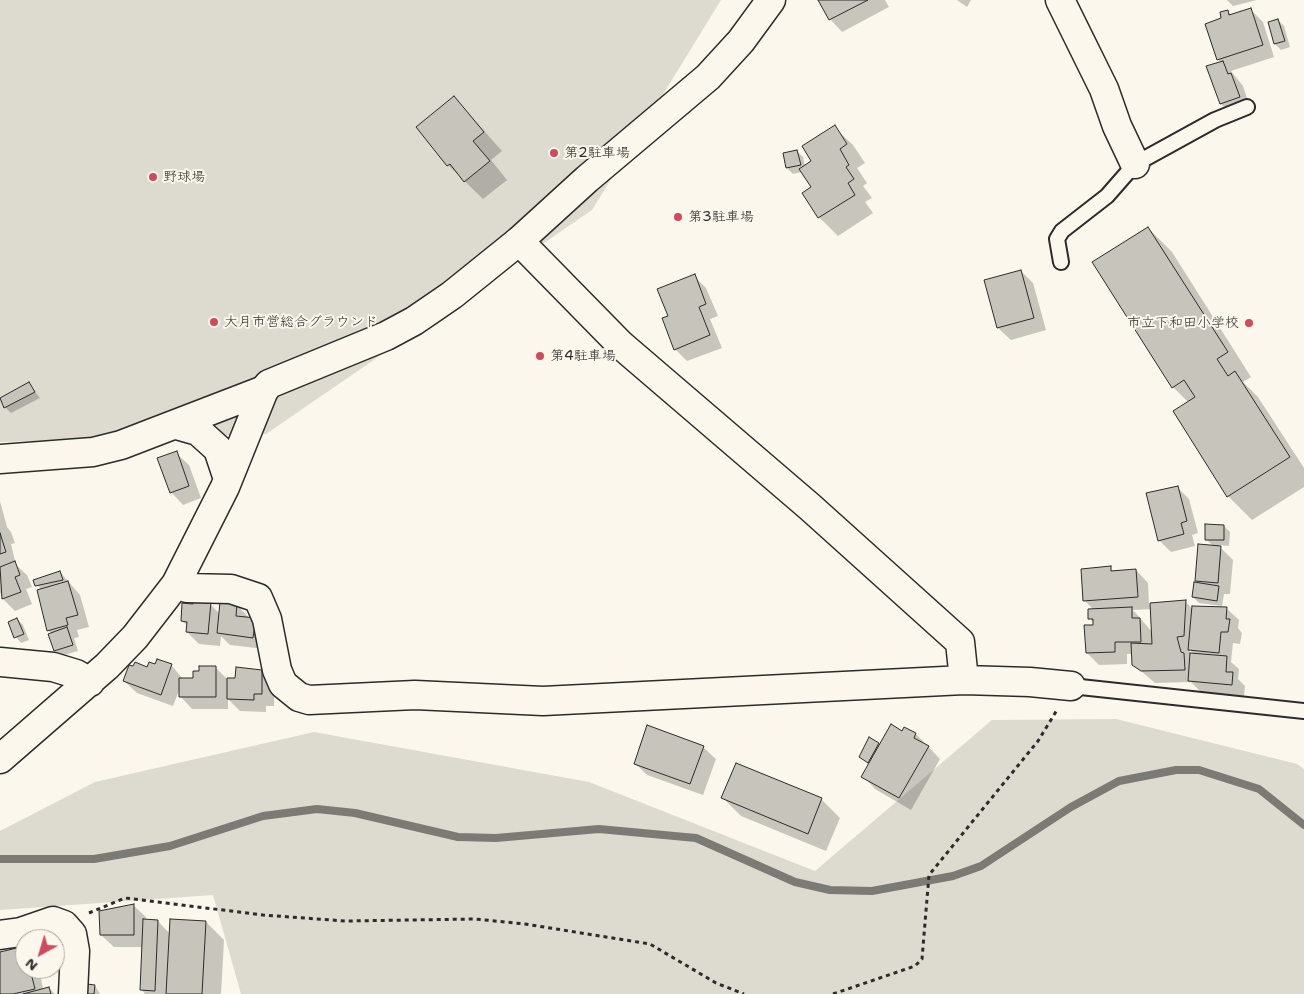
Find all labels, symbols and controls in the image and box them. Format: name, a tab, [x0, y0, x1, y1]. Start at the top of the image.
place label: 第2駐車場	[564, 145, 630, 161]
marker: 第2駐車場	[548, 147, 560, 159]
place label: 野球場	[163, 169, 205, 185]
marker: 野球場	[147, 171, 159, 183]
place label: 第3駐車場	[688, 209, 754, 225]
marker: 第3駐車場	[672, 211, 684, 223]
place label: 大月市営総合グラウンド	[224, 314, 378, 330]
place label: 市立下和田小学校	[1127, 315, 1239, 331]
marker: 大月市営総合グラウンド	[208, 316, 220, 328]
marker: 市立下和田小学校	[1243, 317, 1255, 329]
place label: 第4駐車場	[550, 348, 616, 364]
marker: 第4駐車場	[534, 350, 546, 362]
north arrow	[15, 929, 65, 979]
text: N	[21, 954, 41, 975]

